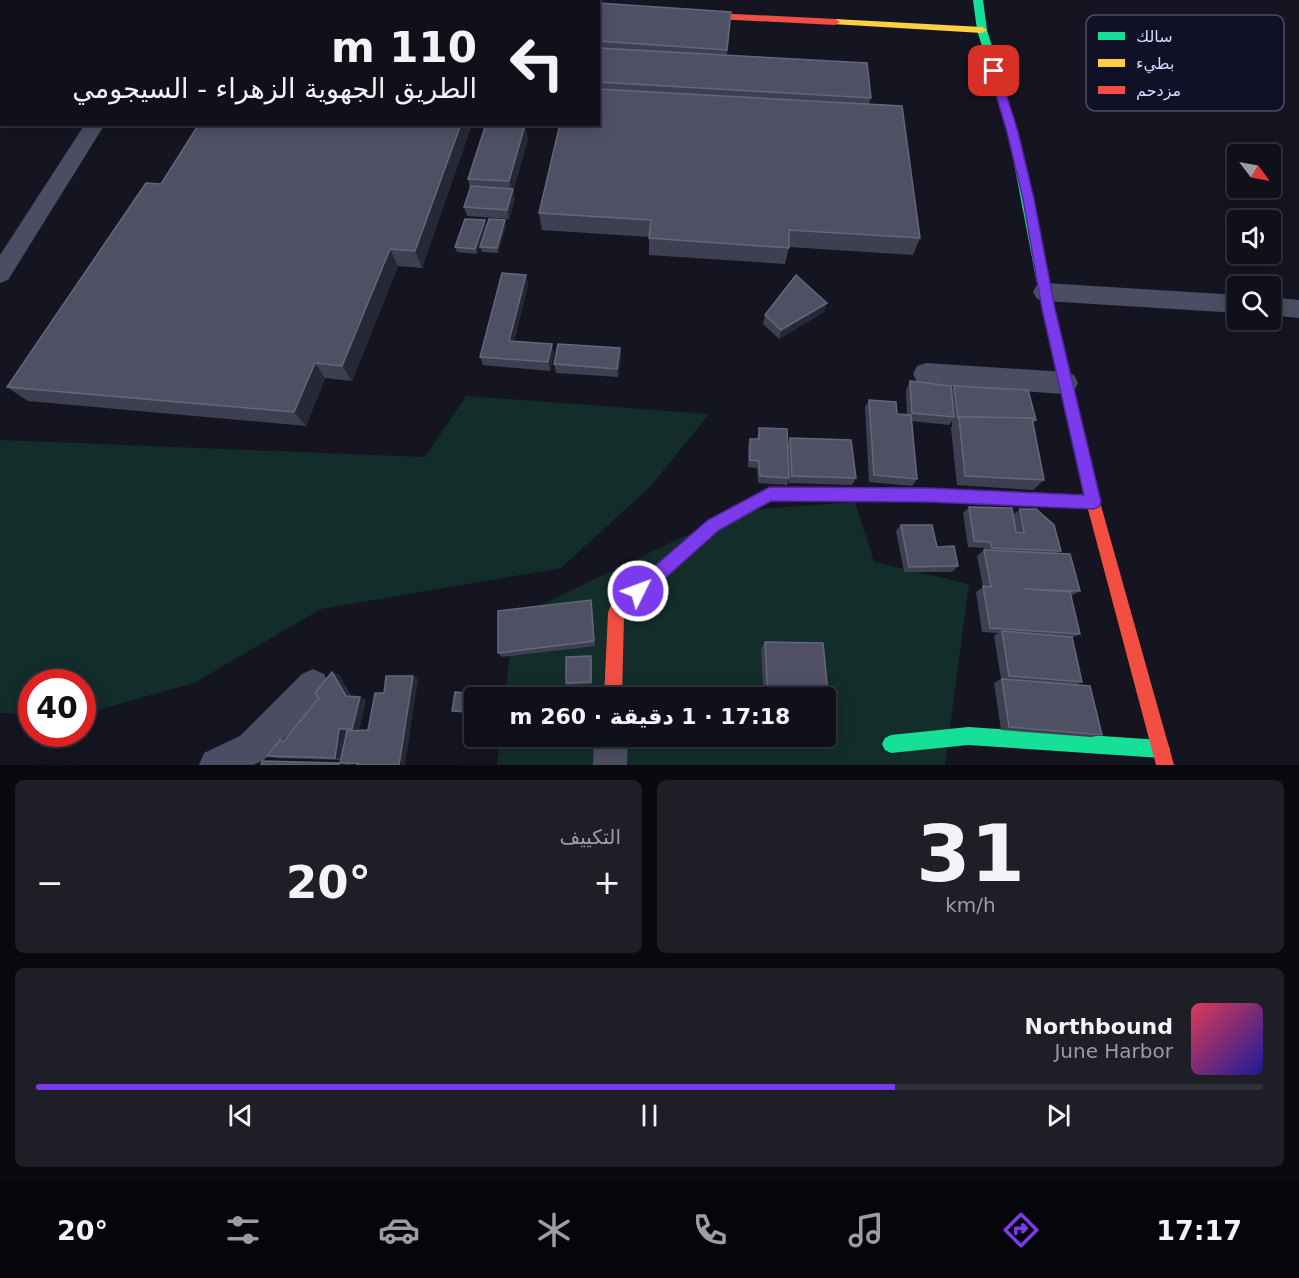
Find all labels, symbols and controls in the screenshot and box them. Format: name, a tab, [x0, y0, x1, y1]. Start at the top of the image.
legend	[1086, 15, 1284, 111]
text: 110 m	[331, 23, 477, 72]
icon: left	[498, 24, 576, 102]
text: سالك	[1136, 27, 1173, 46]
pin	[968, 45, 1019, 96]
icon: arrive	[977, 54, 1010, 87]
text: بطيء	[1136, 54, 1174, 74]
text: الطريق الجهوية الزهراء - السيجومي	[72, 73, 477, 104]
text: مزدحم	[1136, 81, 1181, 101]
north arrow	[1227, 144, 1281, 198]
map controls	[1227, 144, 1281, 330]
button: sound	[1227, 210, 1281, 264]
button: search	[1227, 276, 1281, 330]
position arrow	[606, 559, 670, 623]
speed limit sign: 40	[18, 669, 96, 747]
text: 17:18 · 1 دقيقة · 260 m	[510, 704, 790, 729]
text: 31	[916, 809, 1025, 899]
text: التكييف	[559, 825, 621, 849]
text: 20°	[286, 856, 371, 909]
text: −	[36, 863, 64, 902]
text: +	[593, 863, 621, 902]
text: km/h	[945, 893, 996, 917]
text: Northbound	[1025, 1014, 1173, 1039]
text: June Harbor	[1054, 1039, 1173, 1063]
icon: previous	[224, 1099, 257, 1132]
icon: pause	[633, 1099, 666, 1132]
icon: next	[1042, 1099, 1075, 1132]
icon: filters	[222, 1209, 264, 1251]
icon: car	[378, 1209, 420, 1251]
icon: climate	[533, 1209, 575, 1251]
icon: phone	[689, 1209, 731, 1251]
icon: music	[845, 1209, 887, 1251]
icon: directions	[1000, 1209, 1042, 1251]
text: 20°	[57, 1215, 108, 1246]
text: 17:17	[1156, 1215, 1242, 1246]

